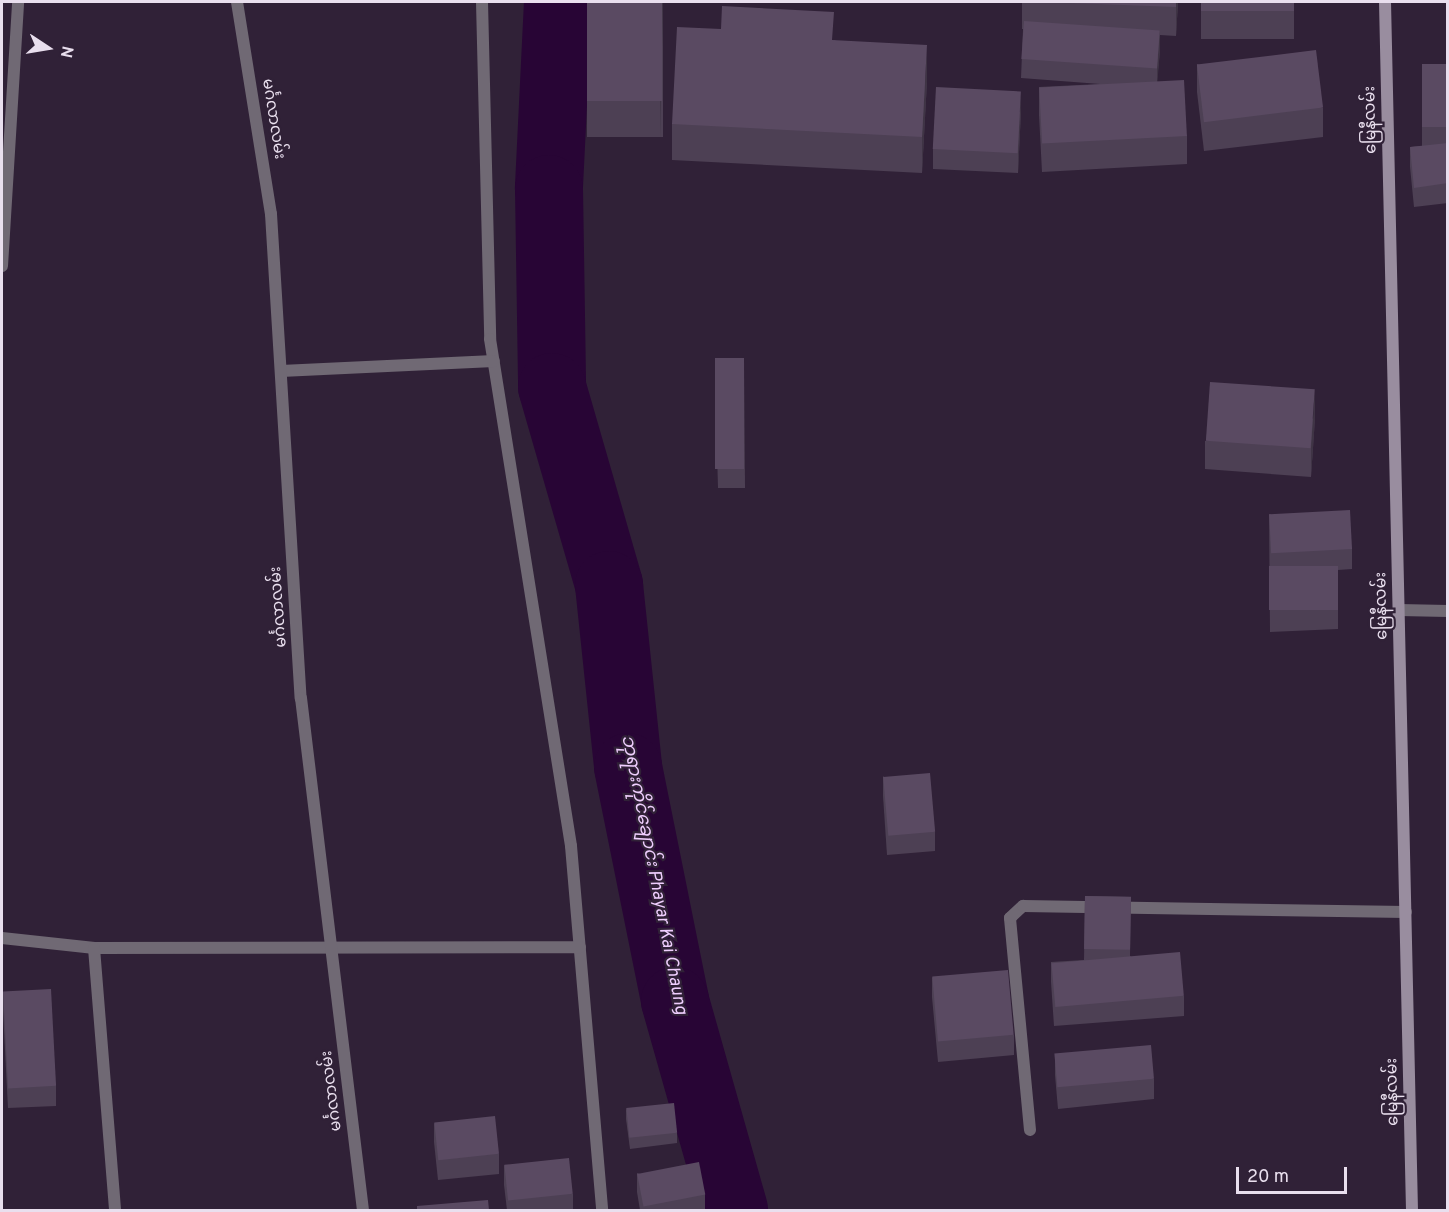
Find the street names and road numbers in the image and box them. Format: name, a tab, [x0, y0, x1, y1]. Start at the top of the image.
street label: မင်္ဂလာလမ်း	[257, 77, 289, 161]
street label: မြေနီလမ်း	[1361, 86, 1381, 154]
street label: မင်္ဂလာလမ်း	[267, 566, 291, 648]
street label: မြေနီလမ်း	[1372, 572, 1392, 640]
street label: မင်္ဂလာလမ်း	[318, 1050, 346, 1132]
street label: မြေနီလမ်း	[1383, 1058, 1403, 1126]

